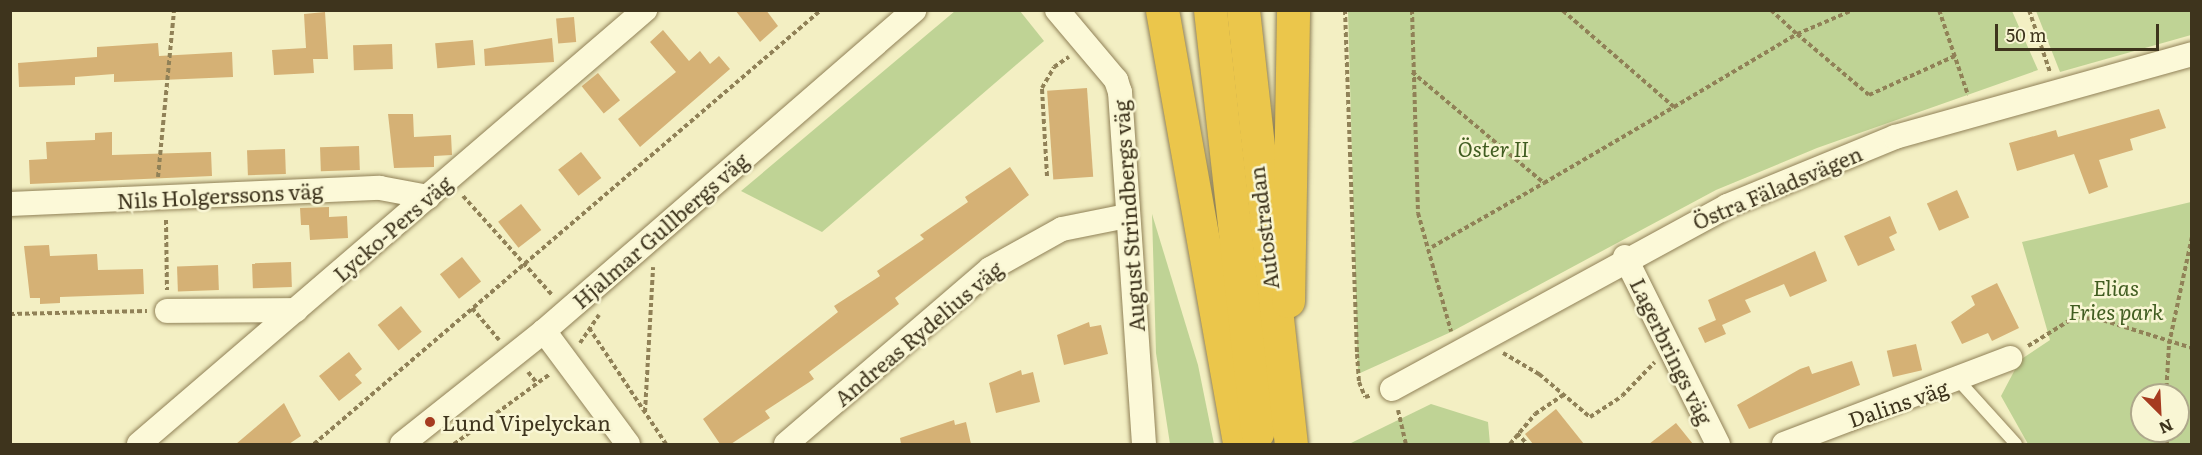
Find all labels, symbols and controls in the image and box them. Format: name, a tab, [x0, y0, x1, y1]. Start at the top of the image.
scale bar	[1998, 12, 2162, 50]
text: 50 m	[2006, 21, 2047, 48]
street label: August Strindbergs väg	[1107, 99, 1149, 333]
park label: Öster II	[1457, 135, 1529, 161]
street label: Östra Fäladsvägen	[1688, 140, 1866, 234]
street label: Hjalmar Gullbergs väg	[567, 147, 753, 313]
street label: Autostradan	[1243, 165, 1283, 291]
street label: Lycko-Pers väg	[328, 170, 456, 286]
street label: Nils Holgerssons väg	[116, 177, 324, 213]
street label: Andreas Rydelius väg	[829, 255, 1007, 411]
street label: Lagerbrings väg	[1626, 274, 1718, 428]
park label: Elias Fries park	[2068, 274, 2164, 324]
street label: Dalins väg	[1845, 374, 1951, 432]
north arrow	[2130, 383, 2190, 443]
place label: Lund Vipelyckan	[442, 409, 611, 435]
text: N	[2155, 414, 2178, 441]
marker: Lund Vipelyckan	[423, 415, 437, 429]

